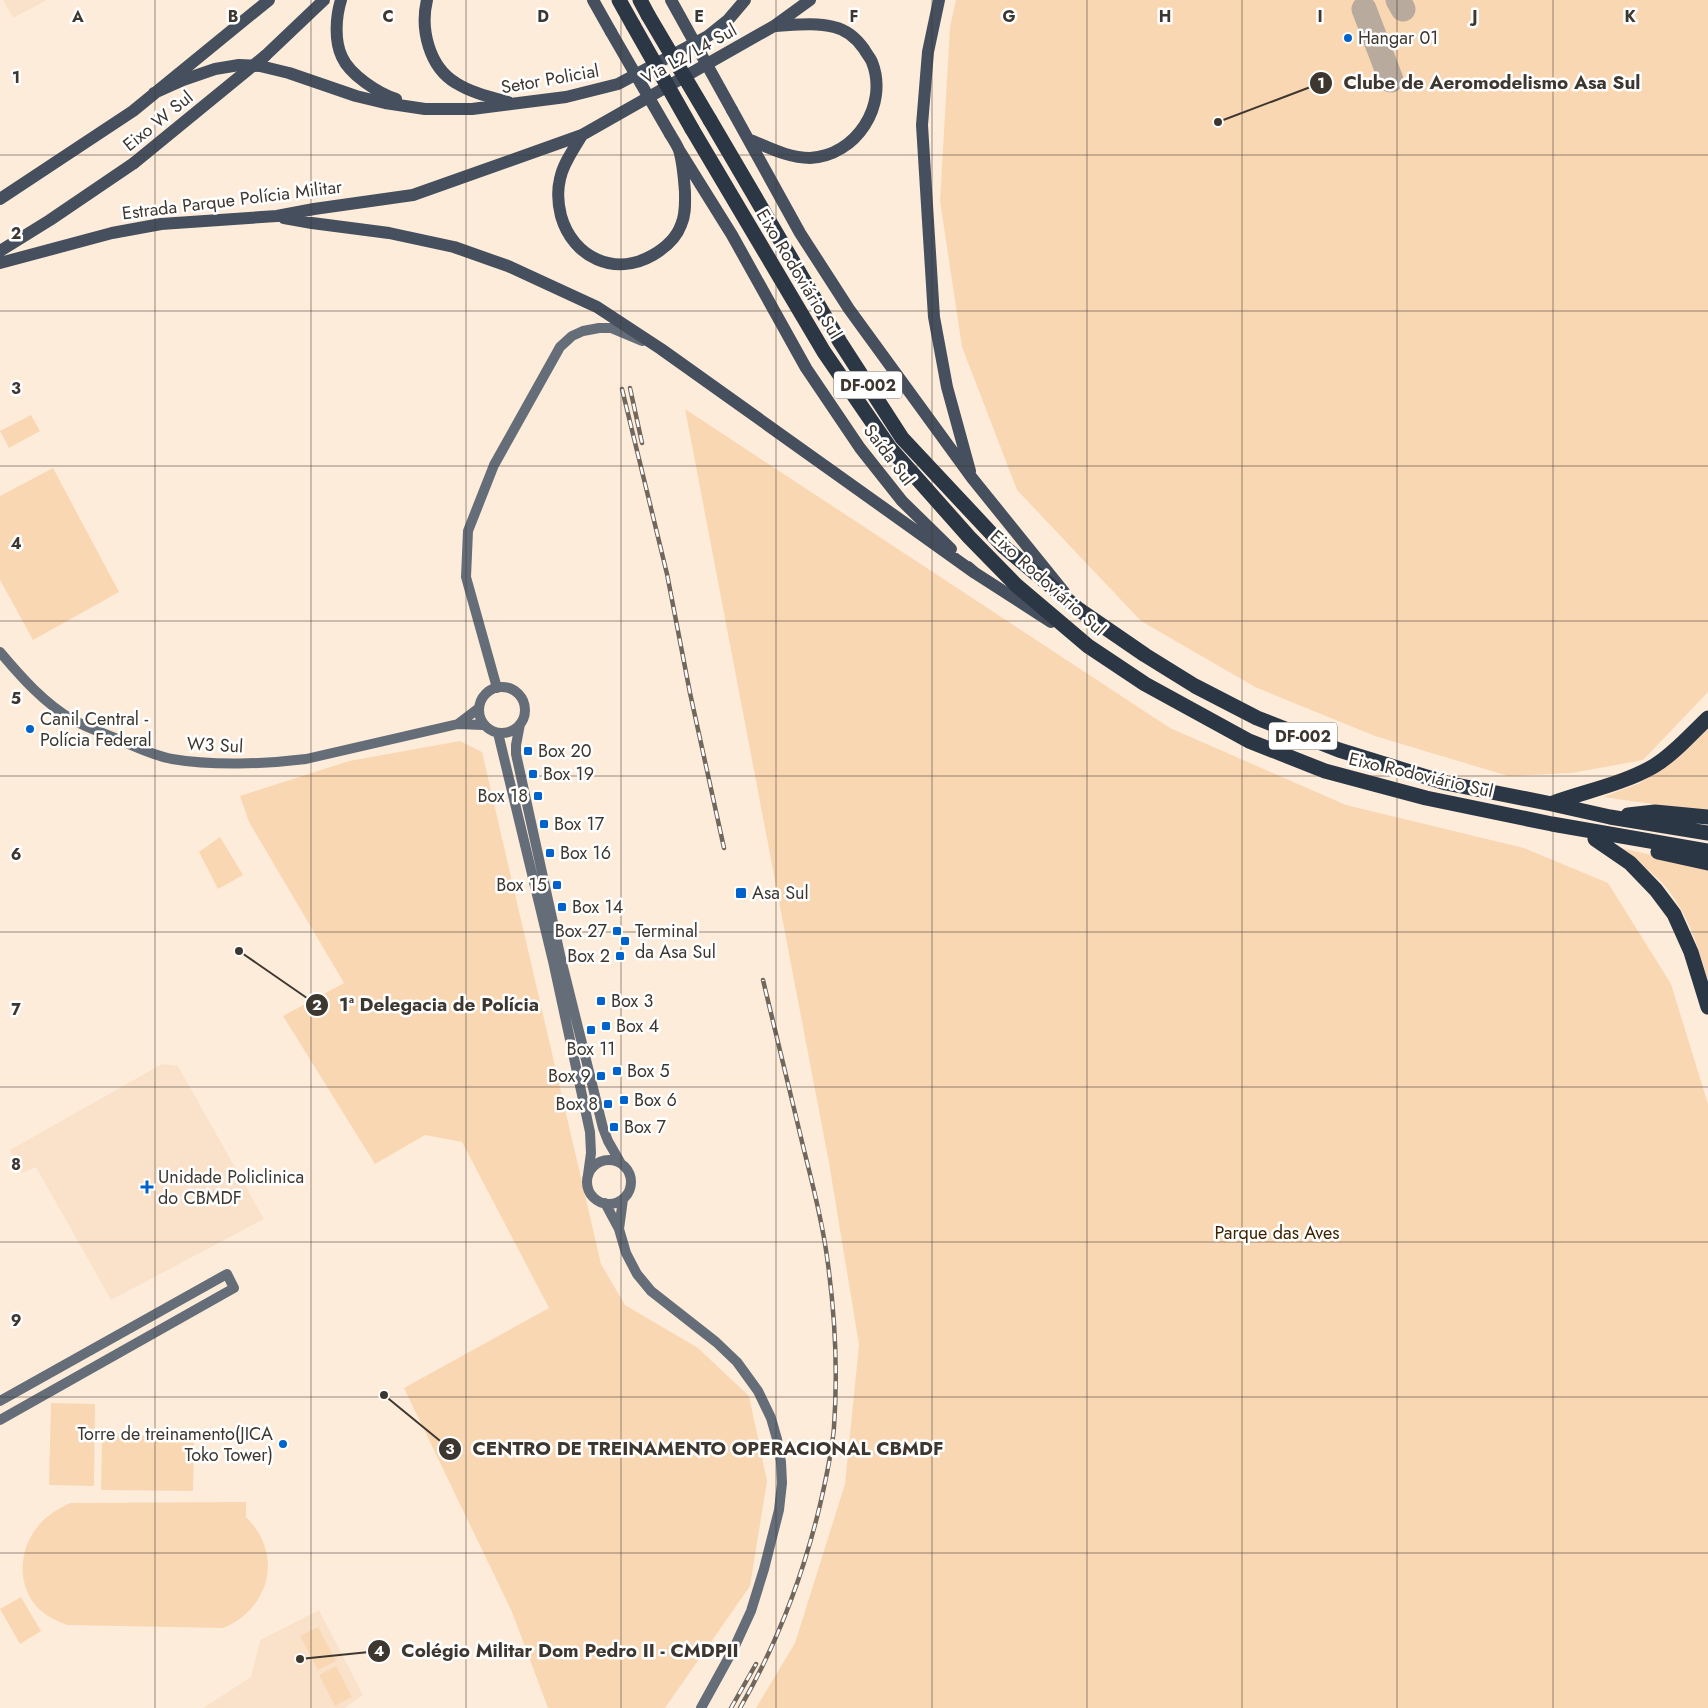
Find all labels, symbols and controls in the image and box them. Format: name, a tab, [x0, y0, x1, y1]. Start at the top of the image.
text: A	[71, 5, 84, 28]
text: B	[228, 5, 238, 28]
text: C	[382, 5, 394, 28]
text: D	[537, 5, 549, 28]
text: E	[694, 5, 704, 28]
text: F	[850, 5, 858, 28]
text: G	[1002, 5, 1016, 28]
text: H	[1159, 5, 1171, 28]
text: I	[1317, 5, 1323, 28]
text: J	[1469, 5, 1478, 28]
text: K	[1624, 5, 1636, 28]
street label: Via L2/L4 Sul	[636, 17, 742, 91]
place label: Hangar 01	[1358, 25, 1438, 51]
marker: Hangar 01	[1342, 32, 1354, 44]
street label: Setor Policial	[499, 58, 601, 100]
text: 1	[12, 66, 20, 89]
callout: Clube de Aeromodelismo Asa Sul	[1309, 66, 1651, 100]
text: Clube de Aeromodelismo Asa Sul	[1343, 69, 1641, 96]
text: 1	[1317, 72, 1325, 94]
street label: Eixo W Sul	[117, 85, 199, 157]
street label: Estrada Parque Polícia Militar	[121, 174, 344, 226]
street label: Eixo Rodoviário Sul	[750, 204, 848, 344]
text: 2	[11, 222, 21, 245]
road number: DF-002	[834, 372, 902, 398]
text: 3	[11, 377, 21, 400]
street label: Saída Sul	[857, 419, 921, 491]
street label: Eixo Rodoviário Sul	[984, 524, 1112, 642]
text: 4	[10, 532, 22, 555]
text: 5	[11, 687, 21, 710]
place label: Canil Central - Polícia Federal	[40, 706, 152, 753]
road number: DF-002	[1269, 722, 1337, 749]
marker: Canil Central - Polícia Federal	[24, 723, 36, 735]
street label: W3 Sul	[186, 731, 244, 759]
place label: Box 20	[538, 738, 592, 764]
marker: Box 20	[522, 745, 534, 757]
street label: Eixo Rodoviário Sul	[1346, 746, 1496, 804]
place label: Box 19	[543, 761, 594, 787]
marker: Box 19	[527, 768, 539, 780]
place label: Box 18	[478, 783, 528, 809]
marker: Box 18	[532, 790, 544, 802]
place label: Box 17	[554, 811, 605, 837]
marker: Box 17	[538, 818, 550, 830]
place label: Box 16	[560, 840, 611, 866]
text: 6	[11, 843, 21, 866]
marker: Box 16	[544, 847, 556, 859]
place label: Box 15	[496, 872, 547, 898]
marker: Box 15	[551, 879, 563, 891]
place label: Asa Sul	[752, 880, 809, 906]
marker: Asa Sul	[734, 886, 748, 900]
place label: Box 14	[572, 894, 623, 920]
marker: Box 14	[556, 901, 568, 913]
place label: Box 27	[555, 918, 608, 944]
place label: Terminal da Asa Sul	[635, 918, 716, 965]
marker: Box 27	[611, 925, 623, 937]
marker: Terminal da Asa Sul	[619, 935, 631, 947]
place label: Box 2	[567, 943, 610, 969]
marker: Box 2	[614, 950, 626, 962]
callout: 1ª Delegacia de Polícia	[305, 988, 549, 1022]
place label: Box 3	[611, 988, 654, 1014]
text: 1ª Delegacia de Polícia	[339, 991, 539, 1018]
text: 2	[312, 994, 322, 1016]
marker: Box 3	[595, 995, 607, 1007]
text: 7	[11, 998, 21, 1021]
place label: Box 4	[616, 1013, 659, 1039]
marker: Box 4	[600, 1020, 612, 1032]
marker: Box 11	[585, 1024, 597, 1036]
place label: Box 11	[567, 1036, 615, 1062]
place label: Box 5	[627, 1058, 670, 1084]
place label: Box 9	[548, 1063, 591, 1089]
marker: Box 5	[611, 1065, 623, 1077]
marker: Box 9	[595, 1070, 607, 1082]
place label: Box 6	[634, 1087, 677, 1113]
place label: Box 8	[556, 1091, 598, 1117]
marker: Box 6	[618, 1094, 630, 1106]
marker: Box 8	[602, 1098, 614, 1110]
place label: Box 7	[624, 1114, 667, 1140]
marker: Box 7	[608, 1121, 620, 1133]
text: 8	[11, 1153, 21, 1176]
place label: Unidade Policlinica do CBMDF	[158, 1164, 304, 1211]
marker: Unidade Policlinica do CBMDF	[140, 1180, 154, 1194]
park label: Parque das Aves	[1215, 1220, 1340, 1246]
text: 9	[11, 1309, 21, 1332]
place label: Torre de treinamento(JICA Toko Tower)	[77, 1421, 273, 1468]
callout: CENTRO DE TREINAMENTO OPERACIONAL CBMDF	[438, 1432, 954, 1466]
text: CENTRO DE TREINAMENTO OPERACIONAL CBMDF	[473, 1435, 943, 1462]
marker: Torre de treinamento(JICA Toko Tower)	[277, 1438, 289, 1450]
text: 3	[445, 1438, 455, 1460]
callout: Colégio Militar Dom Pedro II - CMDPII	[366, 1634, 748, 1668]
text: Colégio Militar Dom Pedro II - CMDPII	[401, 1637, 739, 1664]
text: 4	[374, 1640, 384, 1662]

